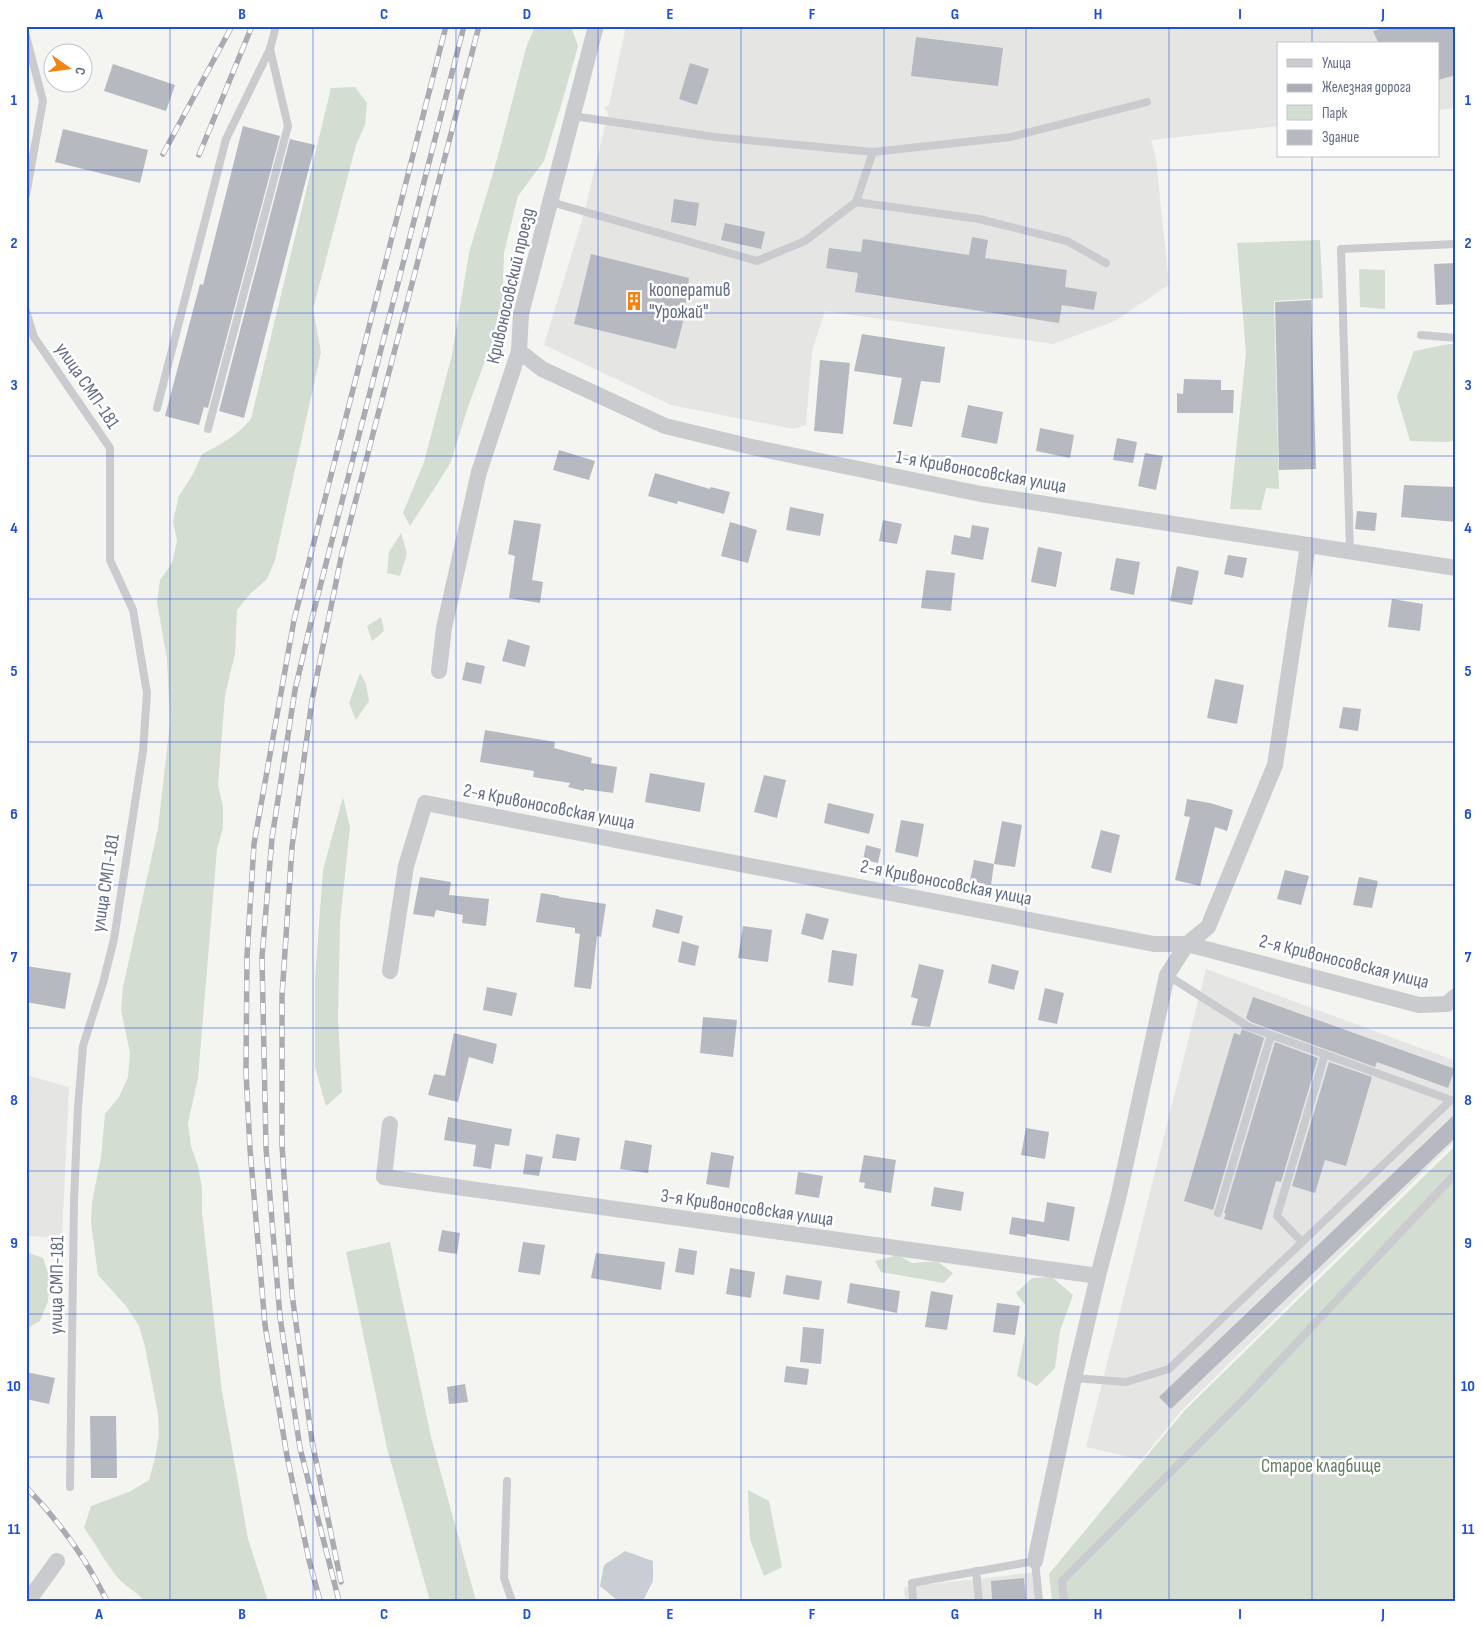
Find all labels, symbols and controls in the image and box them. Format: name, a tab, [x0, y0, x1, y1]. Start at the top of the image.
text: A	[94, 5, 103, 24]
text: B	[238, 5, 246, 24]
text: C	[380, 5, 388, 24]
text: D	[523, 5, 531, 24]
text: E	[667, 5, 674, 24]
text: F	[809, 5, 816, 24]
text: G	[951, 5, 959, 24]
text: H	[1094, 5, 1102, 24]
text: I	[1238, 5, 1242, 24]
text: J	[1380, 5, 1385, 24]
north arrow	[42, 42, 92, 92]
legend	[1277, 42, 1440, 158]
text: Улица	[1322, 54, 1351, 73]
text: С	[71, 65, 89, 77]
text: Железная дорога	[1322, 78, 1411, 97]
text: 1	[11, 91, 18, 110]
text: 1	[1465, 91, 1472, 110]
text: Парк	[1322, 104, 1348, 123]
text: Здание	[1322, 128, 1359, 147]
street label: Кривоносовский проезд	[482, 206, 540, 366]
text: 2	[10, 234, 18, 253]
text: 2	[1464, 234, 1472, 253]
place label: кооператив "Урожай"	[649, 279, 731, 324]
building icon: кооператив "Урожай"	[623, 290, 645, 312]
street label: улица СМП-181	[50, 339, 124, 434]
text: 3	[10, 376, 18, 395]
text: 3	[1464, 376, 1472, 395]
street label: 1-я Кривоносовская улица	[894, 446, 1068, 498]
text: 4	[10, 519, 18, 538]
text: 4	[1464, 519, 1472, 538]
text: 5	[10, 662, 18, 681]
text: 5	[1464, 662, 1472, 681]
street label: 2-я Кривоносовская улица	[461, 779, 637, 835]
text: 6	[10, 805, 18, 824]
text: 6	[1464, 805, 1472, 824]
street label: улица СМП-181	[87, 832, 125, 934]
street label: 2-я Кривоносовская улица	[858, 855, 1034, 911]
street label: 2-я Кривоносовская улица	[1257, 930, 1431, 994]
text: 7	[11, 948, 18, 967]
text: 7	[1465, 948, 1472, 967]
text: 8	[10, 1091, 18, 1110]
text: 8	[1464, 1091, 1472, 1110]
street label: 3-я Кривоносовская улица	[659, 1184, 835, 1232]
text: 9	[10, 1234, 18, 1253]
text: 9	[1464, 1234, 1472, 1253]
street label: улица СМП-181	[45, 1235, 69, 1335]
text: 10	[7, 1377, 21, 1396]
text: 10	[1461, 1377, 1475, 1396]
park label: Старое кладбище	[1261, 1455, 1381, 1478]
text: 11	[8, 1520, 21, 1539]
text: 11	[1462, 1520, 1475, 1539]
text: A	[94, 1605, 103, 1624]
text: B	[238, 1605, 246, 1624]
text: C	[380, 1605, 388, 1624]
text: D	[523, 1605, 531, 1624]
text: E	[667, 1605, 674, 1624]
text: F	[809, 1605, 816, 1624]
text: G	[951, 1605, 959, 1624]
text: H	[1094, 1605, 1102, 1624]
text: I	[1238, 1605, 1242, 1624]
text: J	[1380, 1605, 1385, 1624]

